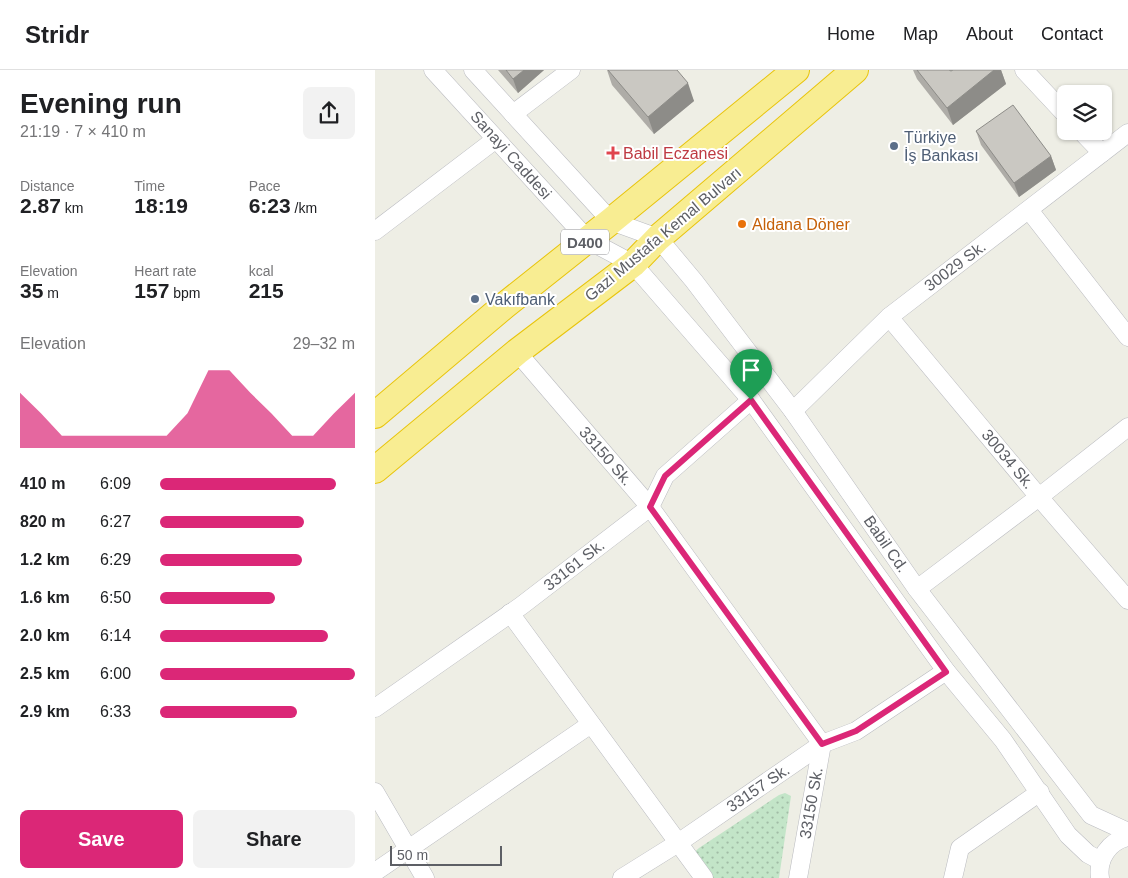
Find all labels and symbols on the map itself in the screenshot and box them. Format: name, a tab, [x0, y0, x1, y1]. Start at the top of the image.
street label: Sanayi Caddesi	[467, 108, 555, 202]
place label: Türkiye İş Bankası	[904, 129, 979, 164]
marker: Türkiye İş Bankası	[888, 140, 900, 152]
place label: Babil Eczanesi	[623, 145, 728, 162]
marker: Babil Eczanesi	[607, 147, 619, 159]
street label: Gazi Mustafa Kemal Bulvarı	[582, 164, 744, 304]
place label: Aldana Döner	[752, 216, 851, 233]
marker: Aldana Döner	[736, 218, 748, 230]
road number: D400	[561, 230, 609, 254]
street label: 30029 Sk.	[921, 238, 989, 294]
place label: Vakıfbank	[485, 291, 556, 308]
marker: Vakıfbank	[469, 293, 481, 305]
pin	[730, 349, 772, 400]
street label: 33150 Sk.	[576, 423, 636, 489]
street label: 30034 Sk.	[978, 426, 1038, 492]
street label: Babil Cd.	[860, 513, 912, 575]
street label: 33161 Sk.	[540, 536, 608, 594]
street label: 33157 Sk.	[723, 761, 793, 815]
street label: 33150 Sk.	[796, 766, 826, 840]
scale bar	[390, 843, 503, 866]

